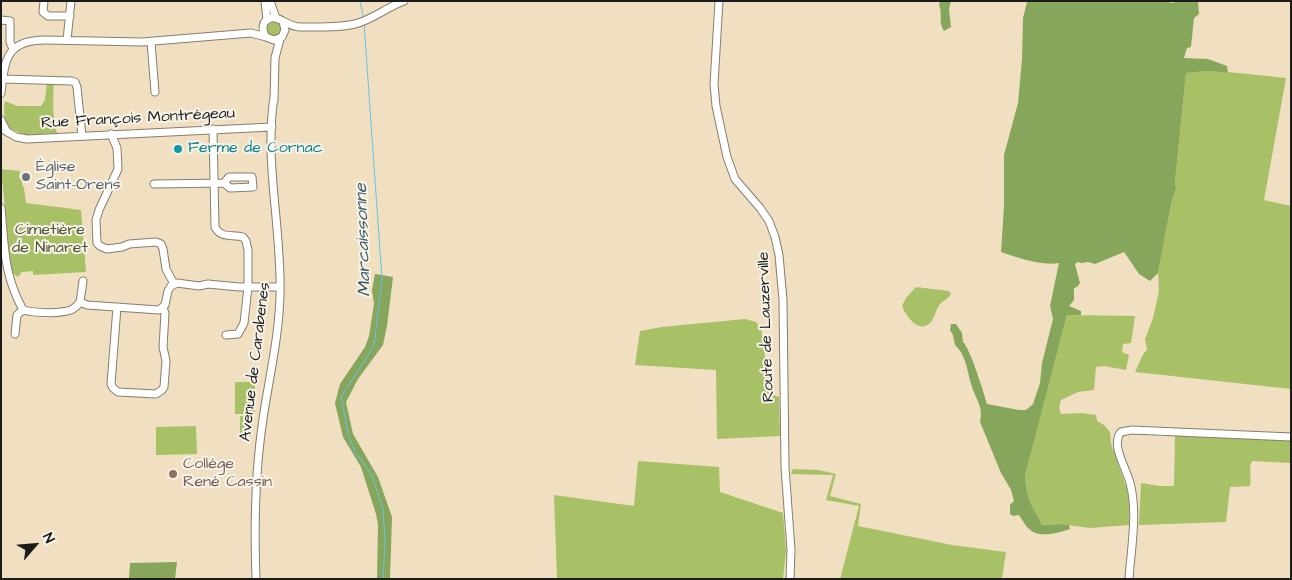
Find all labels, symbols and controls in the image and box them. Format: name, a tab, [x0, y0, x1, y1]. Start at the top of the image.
street label: Rue François Montrégeau	[41, 104, 235, 134]
place label: Ferme de Cornac	[188, 139, 323, 159]
marker: Ferme de Cornac	[172, 143, 184, 155]
place label: Église Saint-Orens	[36, 158, 121, 196]
marker: Église Saint-Orens	[20, 171, 32, 183]
water label: Marcaissonne	[351, 183, 377, 297]
park label: Cimetière de Ninaret	[12, 221, 88, 259]
street label: Route de Lauzerville	[755, 251, 779, 403]
street label: Avenue de Carabenes	[237, 281, 275, 443]
place label: Collège René Cassin	[183, 455, 272, 493]
marker: Collège René Cassin	[167, 468, 179, 480]
north arrow	[10, 520, 60, 570]
text: N	[37, 530, 59, 547]

